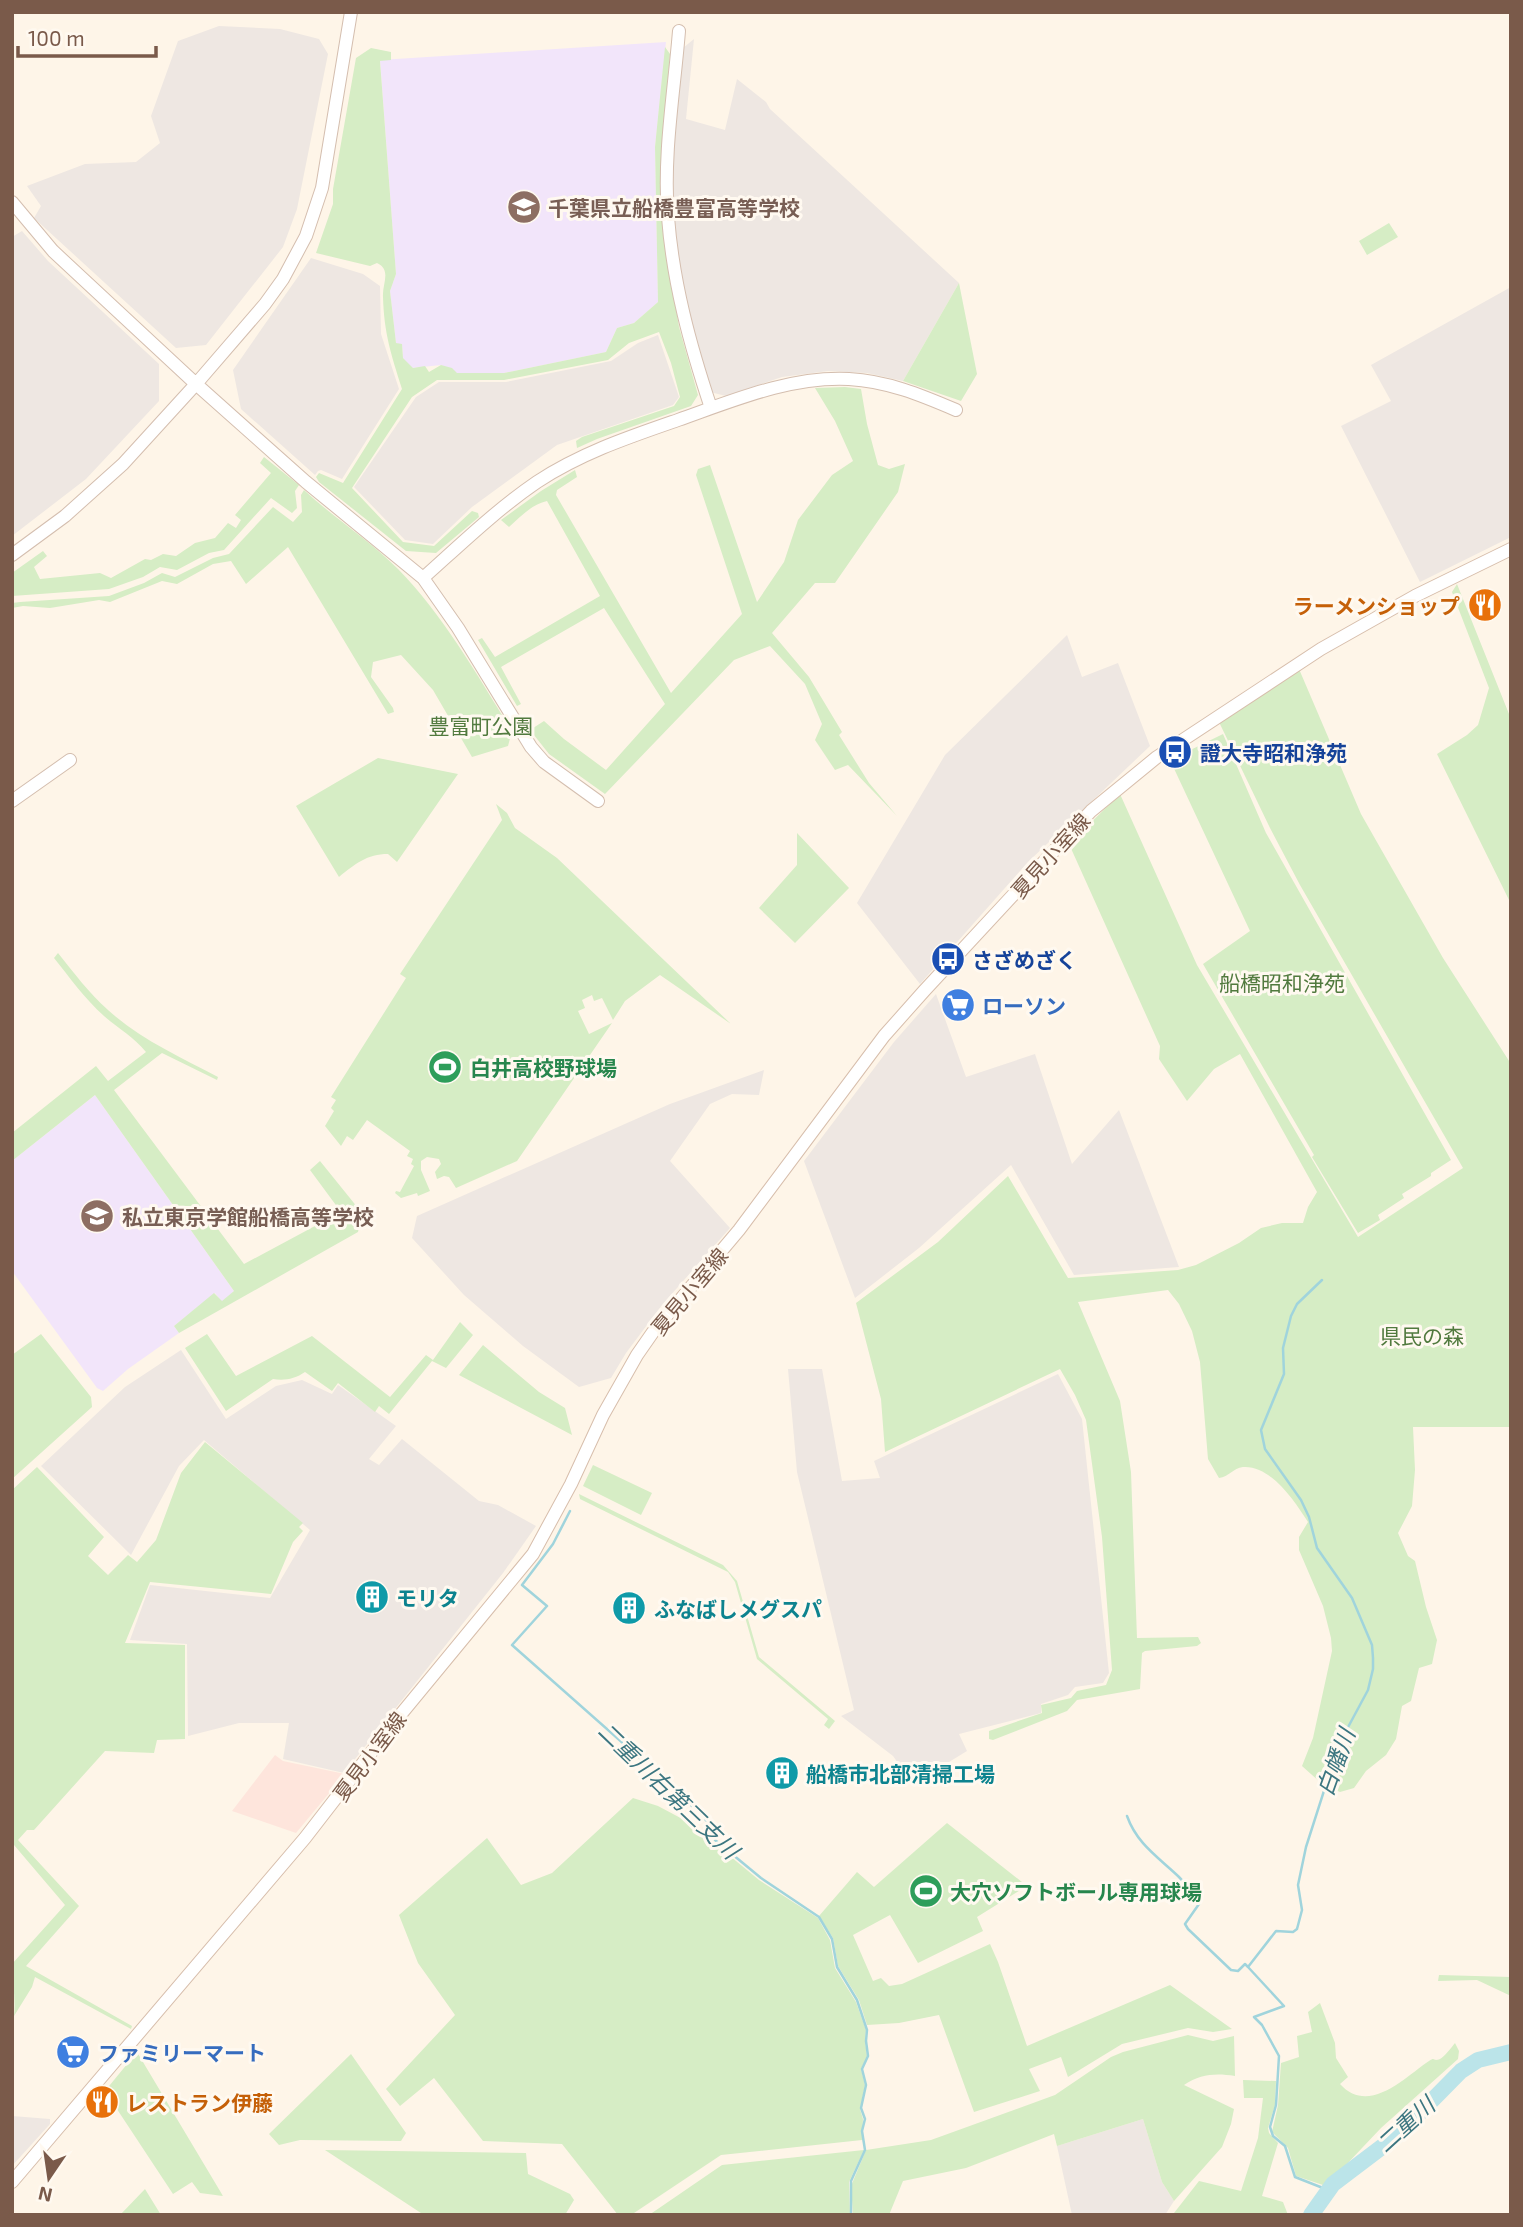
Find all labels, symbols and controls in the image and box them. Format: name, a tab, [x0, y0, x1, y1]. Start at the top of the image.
scale bar	[18, 14, 156, 58]
text: 100 m	[28, 25, 85, 50]
school or university icon: 千葉県立船橋豊富高等学校	[505, 188, 543, 226]
place label: 千葉県立船橋豊富高等学校	[548, 195, 800, 220]
restaurant icon: ラーメンショップ	[1466, 586, 1504, 624]
place label: ラーメンショップ	[1293, 593, 1460, 618]
park label: 豊富町公園	[429, 713, 534, 738]
bus stop icon: 證大寺昭和浄苑	[1156, 733, 1194, 771]
place label: 證大寺昭和浄苑	[1200, 740, 1347, 765]
street label: 夏見小室線	[1006, 808, 1094, 902]
bus stop icon: さざめざく	[929, 940, 967, 978]
place label: さざめざく	[972, 947, 1077, 972]
park label: 船橋昭和浄苑	[1219, 970, 1345, 995]
supermarket icon: ローソン	[939, 986, 977, 1024]
place label: ローソン	[982, 993, 1066, 1018]
sports icon: 白井高校野球場	[426, 1048, 464, 1086]
place label: 白井高校野球場	[470, 1055, 617, 1080]
school or university icon: 私立東京学館船橋高等学校	[78, 1197, 116, 1235]
place label: 私立東京学館船橋高等学校	[122, 1204, 374, 1229]
street label: 夏見小室線	[646, 1243, 732, 1339]
park label: 県民の森	[1380, 1323, 1464, 1348]
building icon: モリタ	[353, 1578, 391, 1616]
place label: モリタ	[396, 1585, 459, 1610]
building icon: ふなばしメグスパ	[610, 1589, 648, 1627]
place label: ふなばしメグスパ	[654, 1596, 822, 1621]
street label: 夏見小室線	[327, 1707, 411, 1805]
water label: 二重川右第三支川	[593, 1716, 747, 1866]
water label: 白幡川	[1310, 1722, 1361, 1799]
building icon: 船橋市北部清掃工場	[763, 1754, 801, 1792]
place label: 船橋市北部清掃工場	[806, 1761, 995, 1786]
sports icon: 大穴ソフトボール専用球場	[907, 1872, 945, 1910]
place label: 大穴ソフトボール専用球場	[950, 1879, 1202, 1904]
supermarket icon: ファミリーマート	[54, 2033, 92, 2071]
place label: ファミリーマート	[98, 2040, 266, 2065]
restaurant icon: レストラン伊藤	[83, 2083, 121, 2121]
water label: 二重川	[1370, 2089, 1442, 2157]
place label: レストラン伊藤	[126, 2090, 273, 2115]
north arrow	[14, 2143, 84, 2213]
text: N	[36, 2182, 54, 2208]

